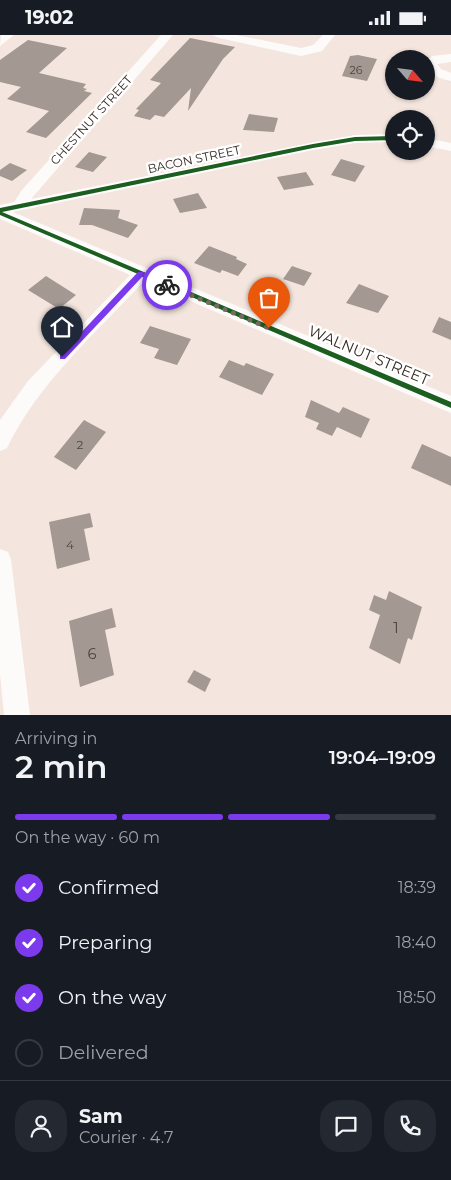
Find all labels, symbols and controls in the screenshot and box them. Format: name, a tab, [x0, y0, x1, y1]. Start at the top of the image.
text: 19:02	[25, 6, 74, 29]
north arrow	[385, 50, 435, 100]
map controls	[385, 50, 435, 160]
house number: 26	[350, 63, 363, 77]
street label: CHESTNUT STREET	[47, 72, 135, 168]
button: locate	[385, 110, 435, 160]
street label: BACON STREET	[146, 142, 242, 176]
courier	[142, 260, 192, 310]
icon: bike	[153, 271, 181, 299]
pin	[248, 277, 290, 328]
icon: bag	[255, 284, 283, 312]
pin	[41, 306, 83, 357]
icon: home	[48, 313, 76, 341]
street label: WALNUT STREET	[306, 321, 433, 389]
house number: 2	[77, 437, 84, 452]
house number: 4	[66, 537, 74, 552]
house number: 1	[393, 618, 399, 637]
house number: 6	[87, 644, 97, 663]
text: Arriving in	[15, 729, 97, 748]
text: 19:04–19:09	[329, 746, 436, 769]
text: 2 min	[15, 747, 107, 786]
text: On the way · 60 m	[15, 828, 160, 847]
icon: check	[15, 874, 43, 902]
text: Confirmed	[58, 876, 159, 899]
text: 18:39	[398, 878, 436, 897]
icon: check	[15, 929, 43, 957]
text: Preparing	[58, 931, 153, 954]
text: 18:40	[395, 933, 436, 952]
icon: check	[15, 984, 43, 1012]
text: On the way	[58, 986, 166, 1009]
text: 18:50	[397, 988, 436, 1007]
text: Delivered	[58, 1041, 149, 1064]
button: person	[15, 1100, 67, 1152]
button: chat	[320, 1100, 372, 1152]
button: phone	[384, 1100, 436, 1152]
text: Sam	[79, 1105, 123, 1128]
text: Courier · 4.7	[79, 1128, 173, 1147]

